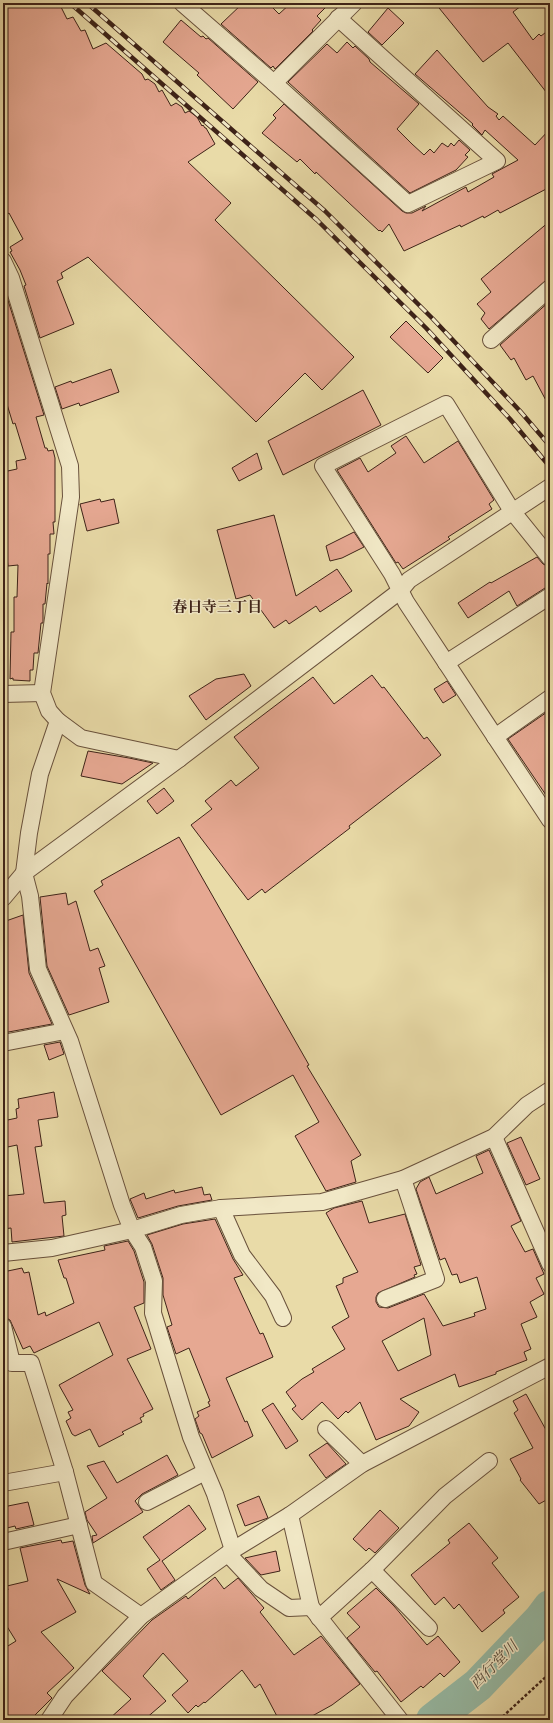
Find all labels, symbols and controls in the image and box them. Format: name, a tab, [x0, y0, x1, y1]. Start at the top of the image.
district label: 春日寺三丁目	[172, 599, 262, 616]
water label: 西行堂川	[467, 1637, 523, 1693]

